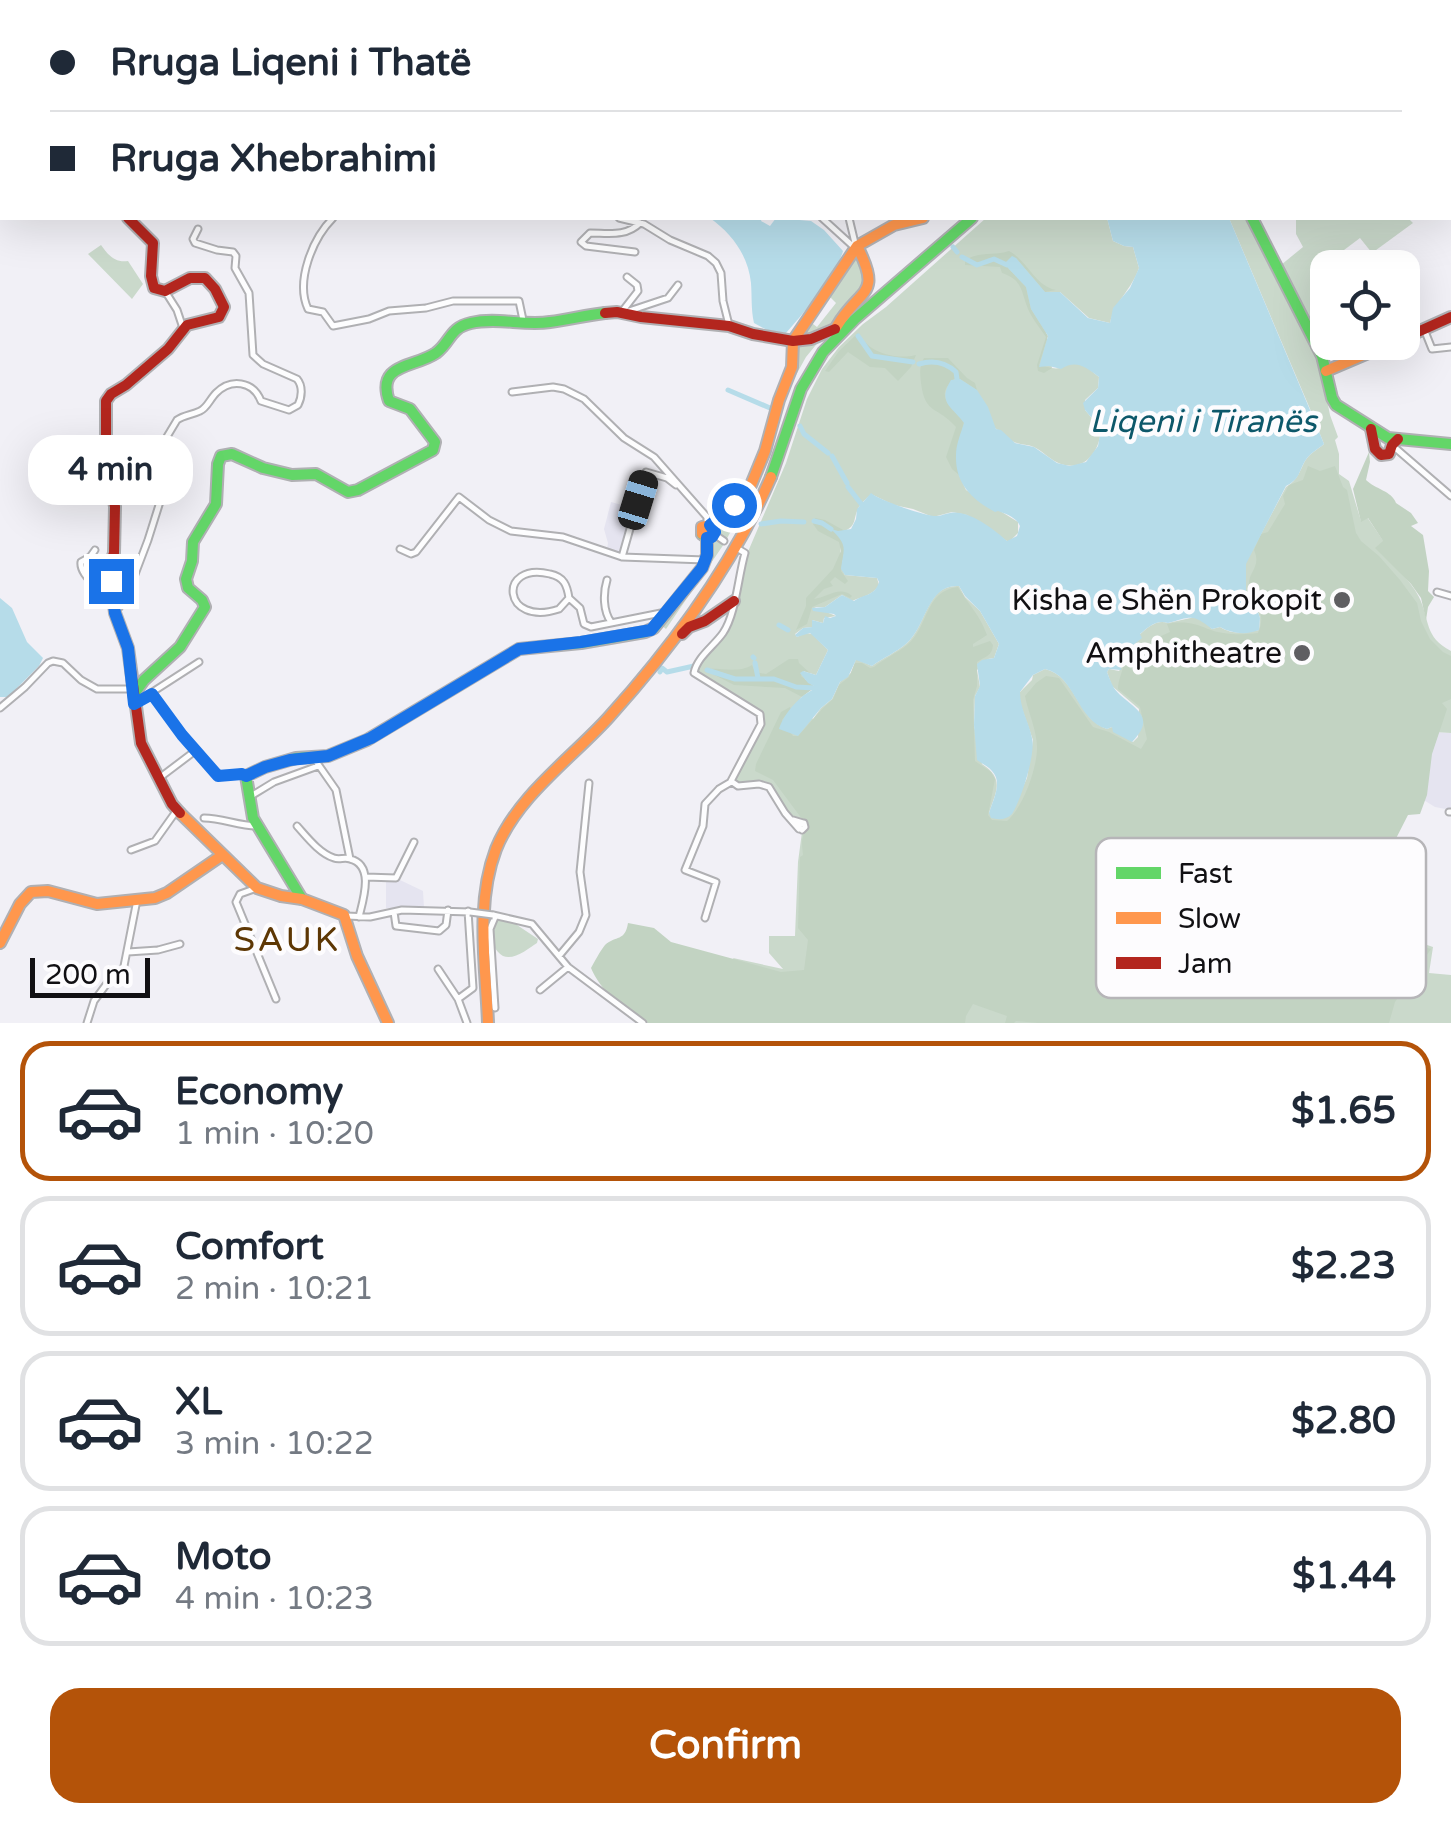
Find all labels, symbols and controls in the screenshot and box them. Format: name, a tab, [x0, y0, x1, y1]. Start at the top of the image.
text: Rruga Liqeni i Thatë	[110, 40, 471, 86]
text: Rruga Xhebrahimi	[110, 136, 437, 182]
map controls	[1310, 250, 1420, 360]
button: locate	[1310, 250, 1420, 360]
water label: Liqeni i Tiranës	[1089, 403, 1319, 441]
callout: 4 min	[28, 436, 194, 506]
text: 4 min	[68, 451, 153, 489]
car	[615, 467, 661, 533]
route start	[712, 483, 757, 528]
route end	[89, 559, 134, 604]
place label: Kisha e Shën Prokopit	[1011, 582, 1322, 619]
marker: Kisha e Shën Prokopit	[1331, 589, 1353, 611]
place label: Amphitheatre	[1085, 635, 1282, 672]
marker: Amphitheatre	[1291, 642, 1313, 664]
legend	[1096, 838, 1426, 998]
text: Fast	[1178, 857, 1233, 891]
text: Slow	[1178, 902, 1241, 936]
district label: SAUK	[234, 919, 341, 961]
text: Jam	[1178, 947, 1233, 981]
scale bar	[30, 953, 150, 998]
text: 200 m	[45, 958, 131, 992]
icon: car	[55, 1066, 145, 1156]
text: Economy	[175, 1069, 343, 1115]
text: $1.65	[1291, 1088, 1396, 1134]
text: 1 min · 10:20	[175, 1115, 374, 1153]
icon: car	[55, 1221, 145, 1311]
text: Comfort	[175, 1224, 324, 1270]
text: $2.23	[1291, 1243, 1396, 1289]
text: 2 min · 10:21	[175, 1270, 374, 1308]
icon: car	[55, 1376, 145, 1466]
text: XL	[175, 1379, 222, 1425]
text: $2.80	[1291, 1398, 1396, 1444]
text: 3 min · 10:22	[175, 1425, 374, 1463]
icon: car	[55, 1531, 145, 1621]
text: Moto	[175, 1534, 271, 1580]
text: $1.44	[1292, 1553, 1396, 1599]
text: 4 min · 10:23	[175, 1580, 374, 1618]
button: Confirm	[50, 1688, 1401, 1803]

